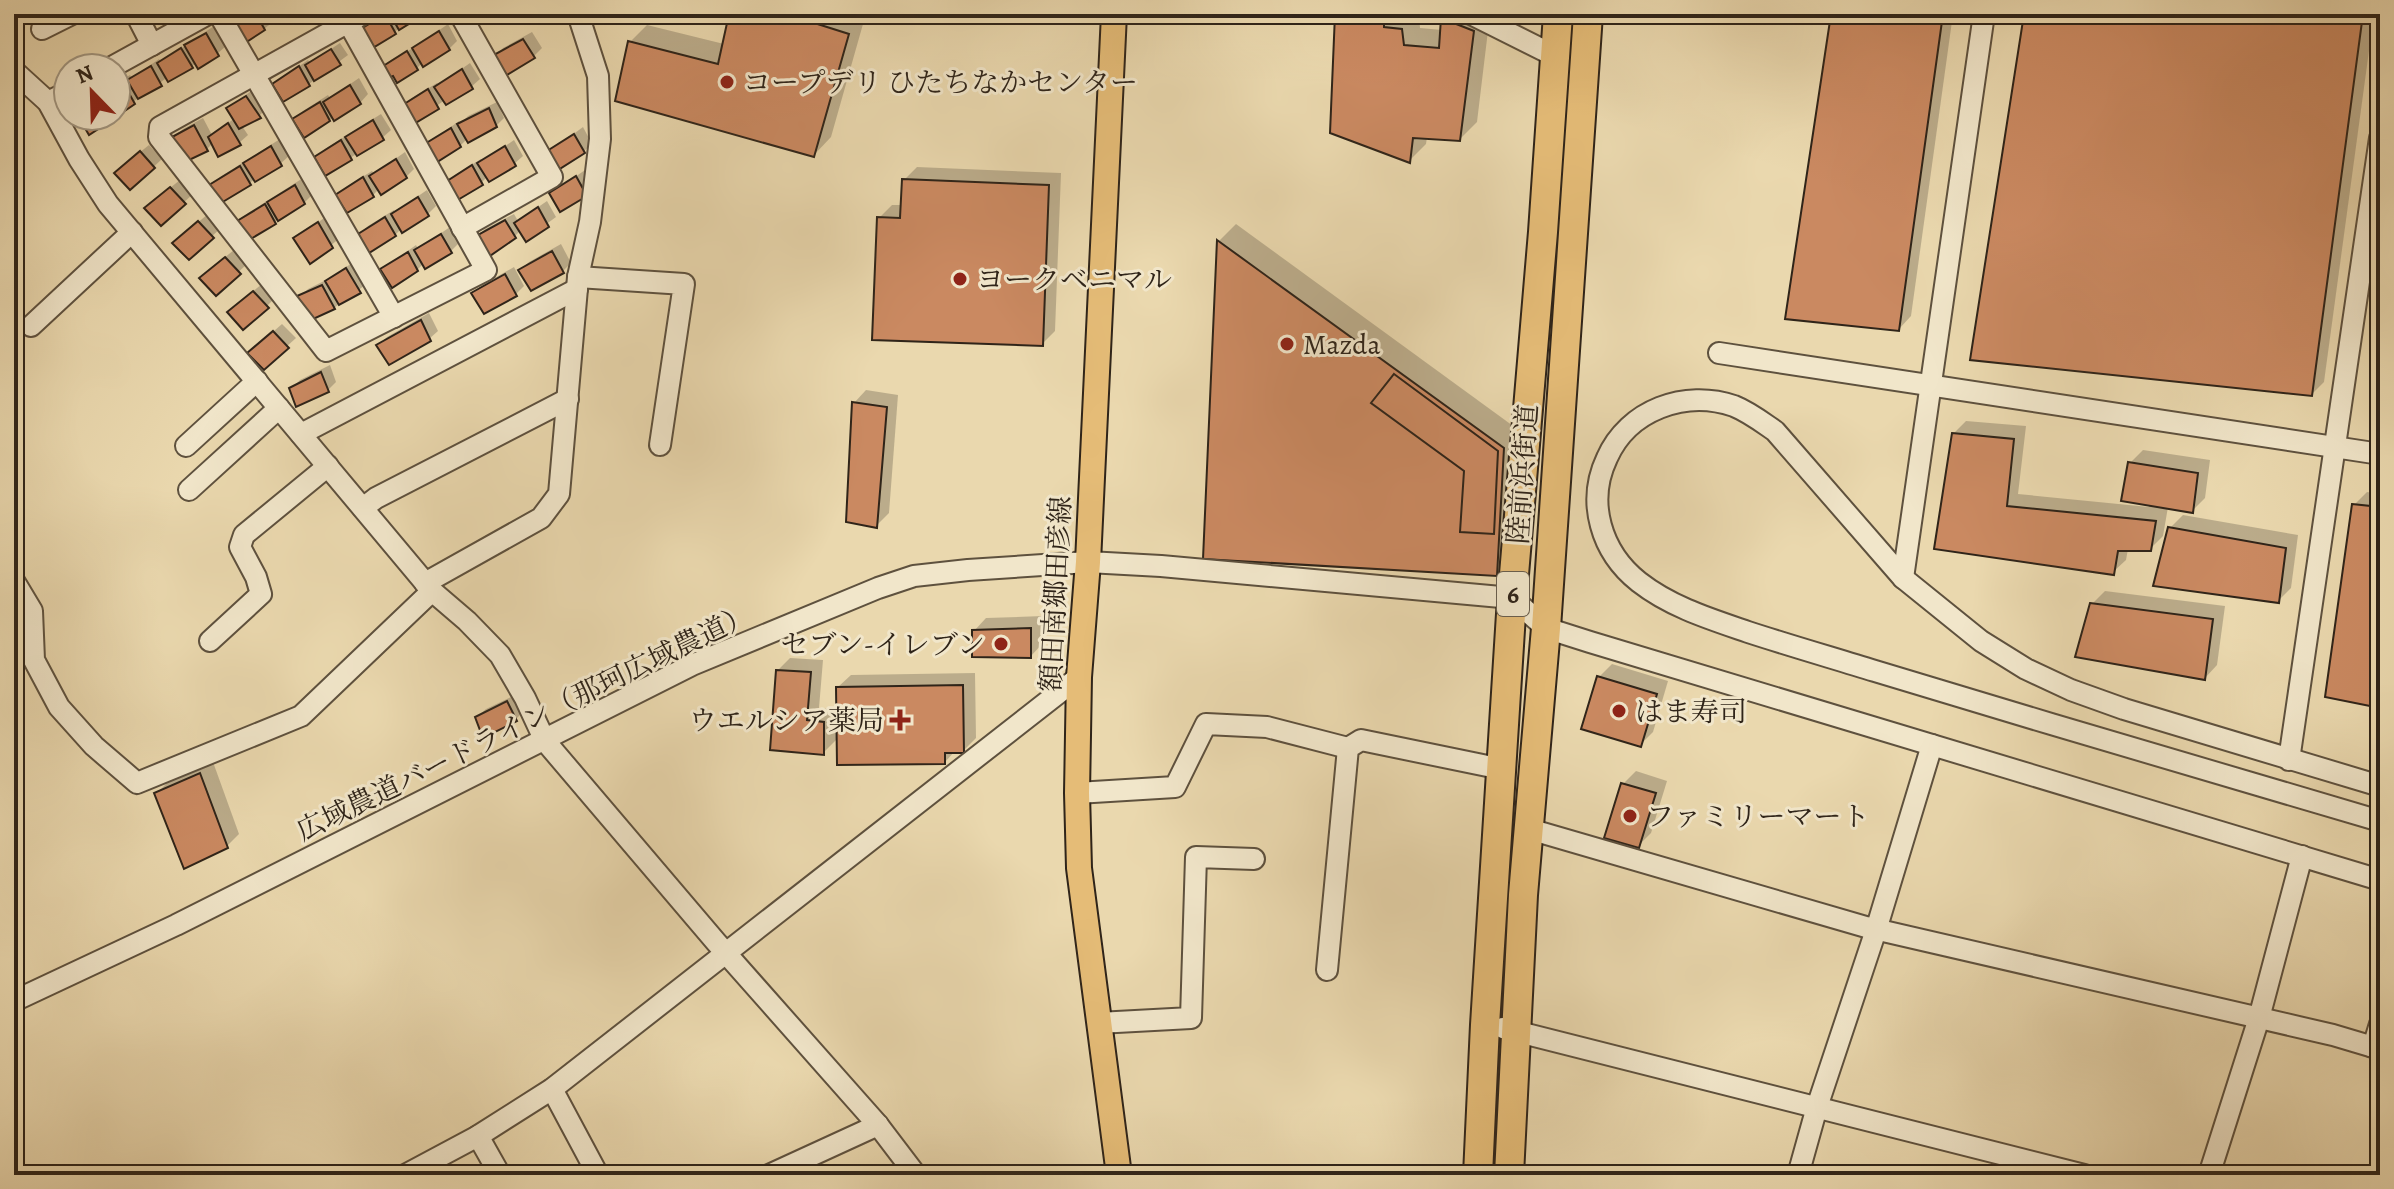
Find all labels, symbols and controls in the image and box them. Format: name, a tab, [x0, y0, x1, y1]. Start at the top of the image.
north arrow	[52, 52, 132, 132]
text: N	[71, 58, 98, 91]
place label: コープデリ ひたちなかセンター	[743, 64, 1138, 102]
marker: コープデリ ひたちなかセンター	[718, 73, 736, 91]
place label: ヨークベニマル	[976, 261, 1172, 299]
marker: ヨークベニマル	[951, 270, 969, 288]
place label: Mazda	[1303, 326, 1380, 364]
marker: Mazda	[1278, 335, 1296, 353]
street label: 陸前浜街道	[1499, 403, 1547, 545]
street label: 額田南郷田彦線	[1032, 495, 1080, 693]
road number: 6	[1497, 572, 1529, 616]
street label: 広域農道バードライン（那珂広域農道）	[290, 596, 759, 850]
place label: セブン-イレブン	[781, 626, 985, 664]
marker: セブン-イレブン	[992, 635, 1010, 653]
place label: はま寿司	[1635, 693, 1747, 731]
place label: ウエルシア薬局	[689, 702, 884, 740]
marker: はま寿司	[1610, 702, 1628, 720]
marker: ウエルシア薬局	[891, 711, 909, 729]
place label: ファミリーマート	[1646, 798, 1869, 836]
marker: ファミリーマート	[1621, 807, 1639, 825]

